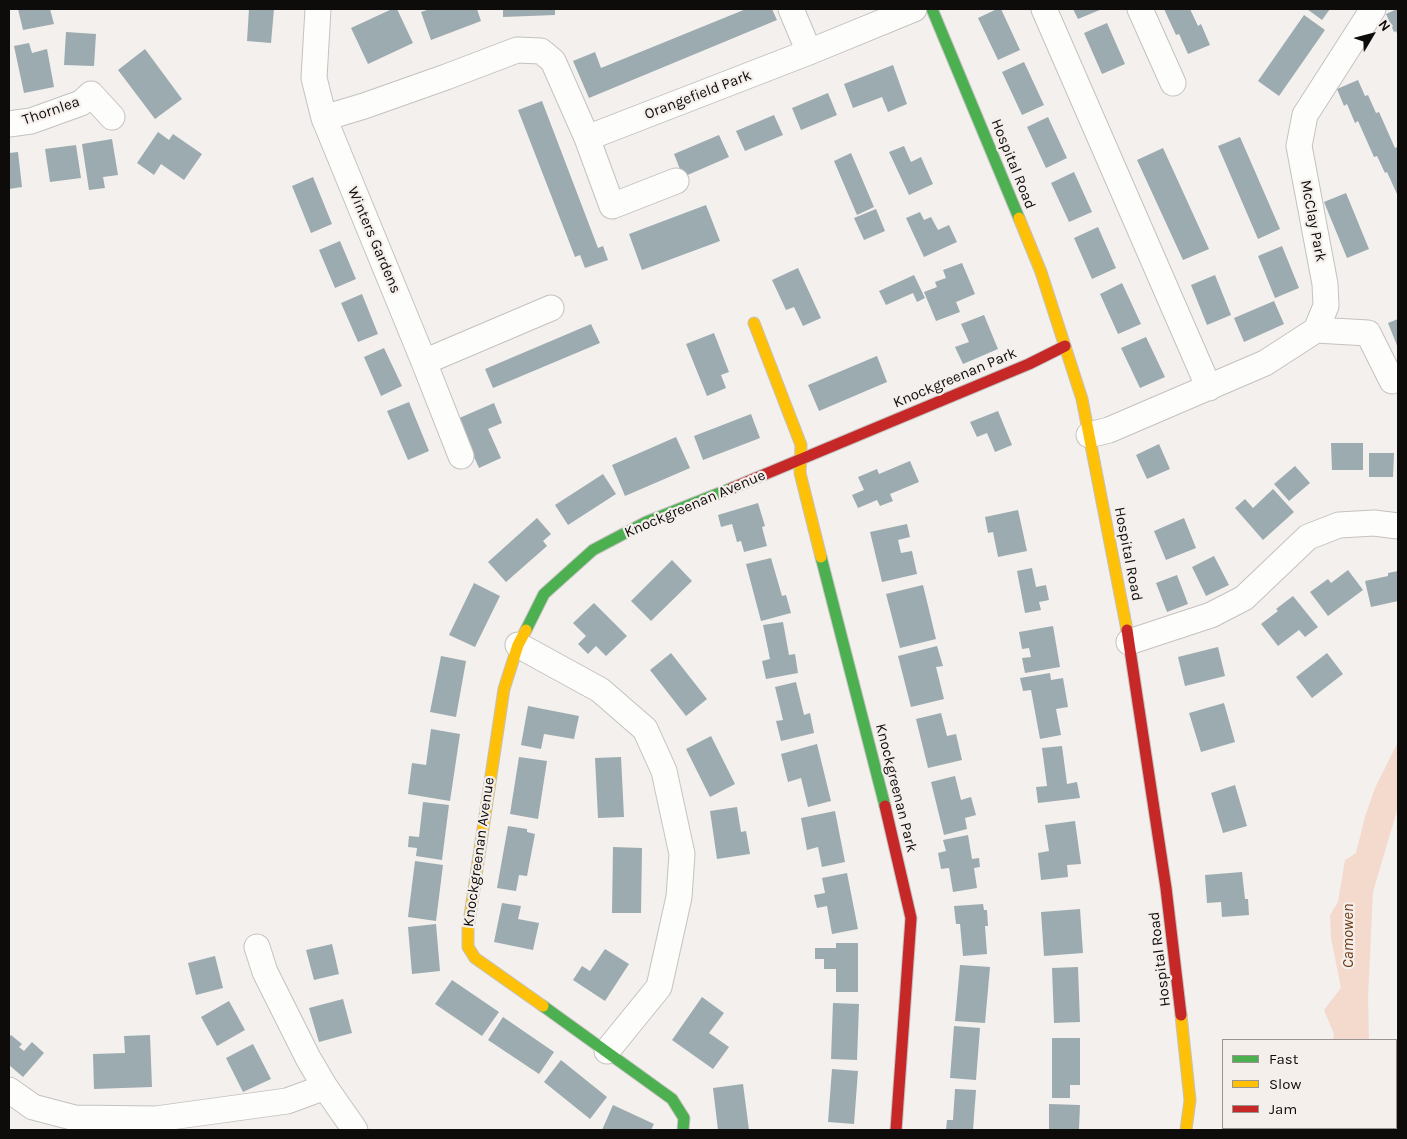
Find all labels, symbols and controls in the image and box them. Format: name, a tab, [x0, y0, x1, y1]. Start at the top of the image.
north arrow	[1347, 10, 1397, 60]
text: N	[1375, 17, 1394, 35]
street label: Orangefield Park	[642, 66, 754, 124]
street label: Thornlea	[20, 93, 82, 129]
street label: Hospital Road	[987, 116, 1039, 212]
street label: McClay Park	[1296, 179, 1330, 263]
street label: Winters Gardens	[343, 184, 405, 296]
street label: Knockgreenan Park	[891, 344, 1019, 412]
street label: Knockgreenan Avenue	[622, 466, 768, 542]
street label: Hospital Road	[1110, 505, 1146, 603]
street label: Knockgreenan Park	[871, 722, 921, 854]
street label: Knockgreenan Avenue	[460, 776, 498, 928]
water label: Camowen	[1338, 904, 1358, 968]
street label: Hospital Road	[1145, 910, 1175, 1008]
legend	[1222, 1039, 1397, 1129]
text: Fast	[1269, 1050, 1298, 1068]
text: Slow	[1269, 1075, 1301, 1093]
text: Jam	[1269, 1100, 1297, 1118]

